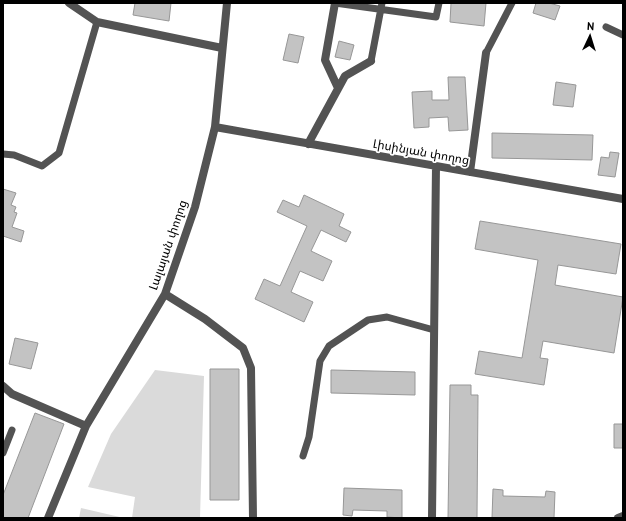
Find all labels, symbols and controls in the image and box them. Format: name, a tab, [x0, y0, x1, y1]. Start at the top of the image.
north arrow	[570, 16, 610, 56]
text: N	[587, 19, 595, 33]
street label: Լիսինյան փողոց	[372, 136, 471, 167]
street label: Լալայան փողոց	[145, 198, 190, 292]

